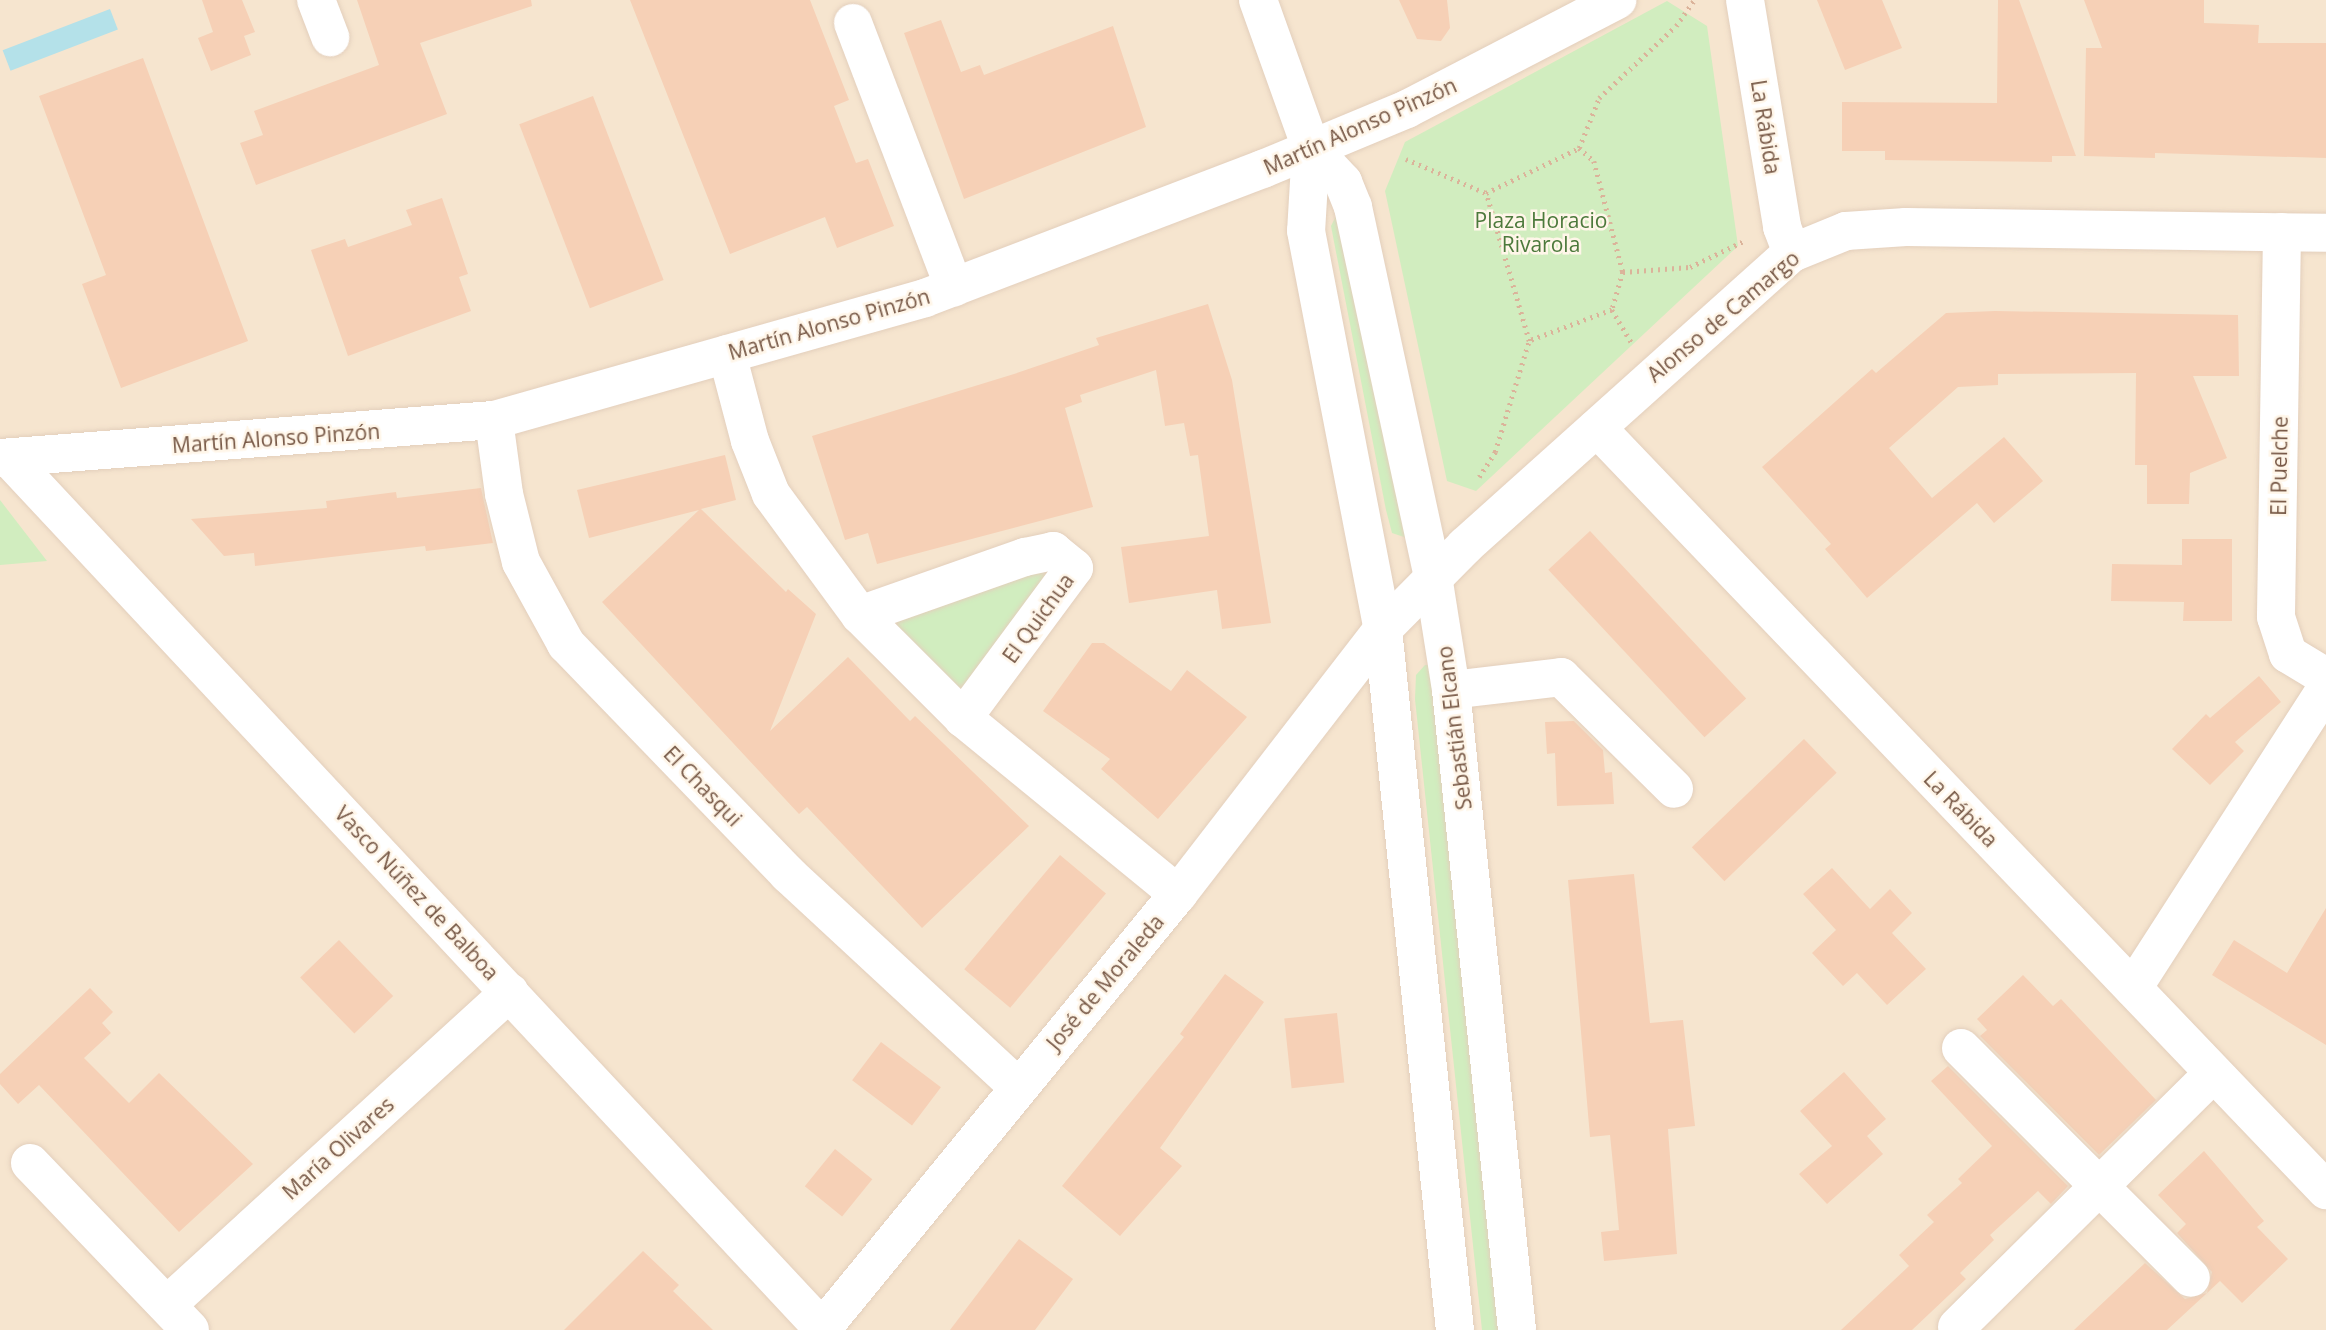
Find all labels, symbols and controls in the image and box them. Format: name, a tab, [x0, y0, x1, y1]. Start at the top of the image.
street label: Martín Alonso Pinzón	[1260, 72, 1460, 180]
street label: La Rábida	[1746, 78, 1786, 176]
park label: Plaza Horacio Rivarola	[1475, 207, 1607, 257]
street label: Alonso de Camargo	[1642, 245, 1804, 387]
street label: Martín Alonso Pinzón	[725, 283, 933, 365]
street label: El Puelche	[2266, 416, 2292, 516]
street label: Martín Alonso Pinzón	[171, 418, 381, 458]
street label: El Quichua	[997, 568, 1079, 668]
street label: Sebastián Elcano	[1431, 645, 1477, 811]
street label: El Chasqui	[659, 741, 747, 831]
street label: La Rábida	[1919, 766, 2003, 852]
street label: Vasco Núñez de Balboa	[330, 801, 504, 985]
street label: José de Moraleda	[1041, 909, 1169, 1055]
street label: María Olivares	[277, 1091, 399, 1205]

